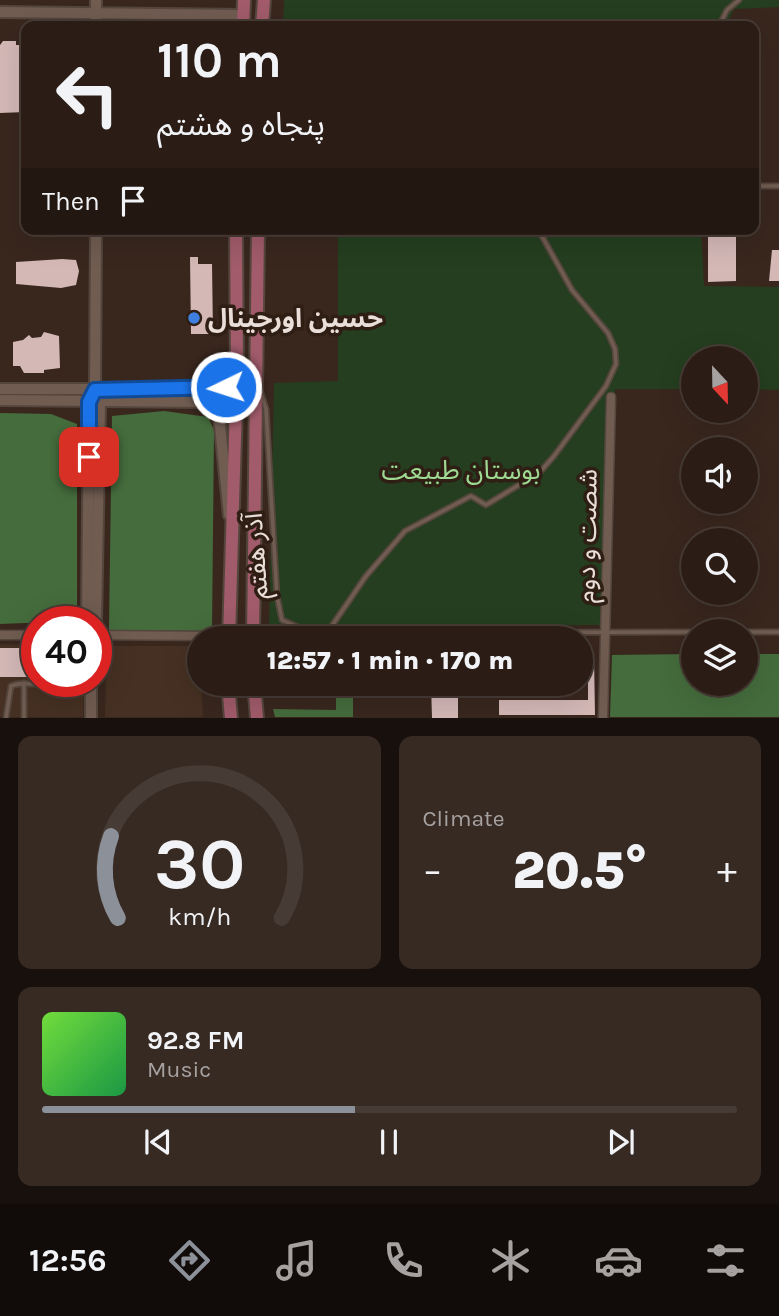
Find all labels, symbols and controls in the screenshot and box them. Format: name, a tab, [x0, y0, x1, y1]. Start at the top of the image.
text: 110 m	[157, 32, 282, 89]
icon: left	[42, 49, 133, 140]
text: پنجاه و هشتم	[157, 106, 325, 143]
icon: arrive	[114, 182, 152, 220]
text: Then	[42, 186, 100, 217]
place label: حسین اورجینال	[208, 303, 383, 334]
marker: حسین اورجینال	[186, 310, 202, 326]
north arrow	[681, 346, 758, 424]
map controls	[681, 346, 758, 696]
position arrow	[189, 350, 263, 424]
pin	[59, 427, 119, 487]
button: sound	[681, 437, 758, 514]
icon: arrive	[70, 438, 108, 476]
park label: بوستان طبیعت	[381, 455, 541, 486]
street label: شصت و دوم	[570, 469, 608, 603]
street label: آذر هفتم	[237, 510, 278, 600]
button: search	[681, 528, 758, 605]
speed limit sign: 40	[21, 606, 112, 697]
button: layers	[681, 619, 758, 696]
text: 12:57 · 1 min · 170 m	[267, 645, 513, 676]
text: Climate	[423, 805, 505, 832]
text: 30	[154, 822, 245, 907]
text: 20.5°	[512, 840, 647, 901]
text: −	[423, 848, 442, 893]
text: +	[717, 848, 737, 893]
text: km/h	[168, 902, 231, 931]
text: 92.8 FM	[147, 1025, 245, 1056]
text: Music	[147, 1056, 211, 1083]
icon: previous	[139, 1123, 177, 1161]
icon: pause	[370, 1123, 408, 1161]
icon: next	[602, 1123, 640, 1161]
icon: directions	[165, 1236, 214, 1285]
icon: music	[272, 1236, 321, 1285]
icon: phone	[379, 1236, 428, 1285]
icon: climate	[486, 1236, 535, 1285]
icon: car	[594, 1236, 643, 1285]
icon: filters	[701, 1236, 750, 1285]
text: 12:56	[29, 1242, 107, 1279]

